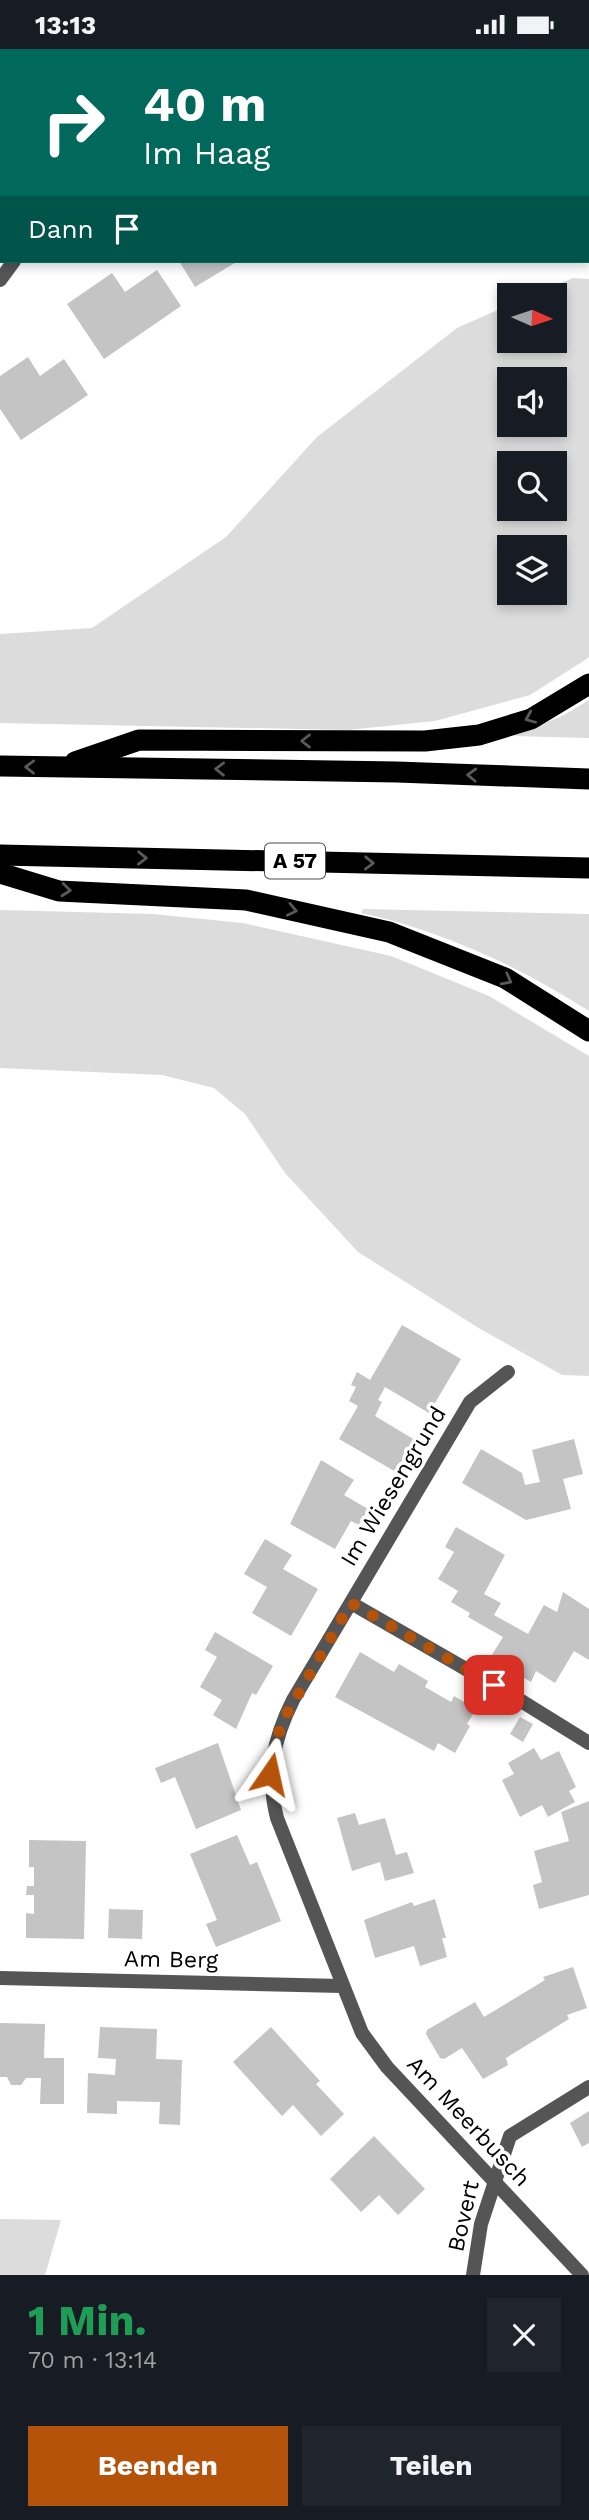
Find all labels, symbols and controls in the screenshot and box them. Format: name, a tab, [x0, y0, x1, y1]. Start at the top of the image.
text: 13:13	[35, 10, 96, 40]
text: 40 m	[143, 75, 266, 133]
icon: right	[28, 77, 119, 168]
text: Im Haag	[143, 134, 270, 172]
icon: arrive	[108, 210, 146, 248]
text: Dann	[28, 214, 94, 244]
north arrow	[497, 283, 567, 353]
map controls	[497, 283, 567, 605]
button: sound	[497, 367, 567, 437]
button: search	[497, 451, 567, 521]
button: layers	[497, 535, 567, 605]
one-way arrow	[525, 710, 537, 724]
one-way arrow	[300, 733, 310, 749]
one-way arrow	[24, 759, 35, 774]
one-way arrow	[214, 761, 225, 777]
one-way arrow	[466, 767, 477, 782]
road number: A 57	[265, 843, 325, 879]
one-way arrow	[137, 850, 147, 866]
one-way arrow	[364, 855, 375, 871]
one-way arrow	[60, 883, 72, 898]
one-way arrow	[286, 902, 298, 917]
one-way arrow	[500, 972, 513, 985]
street label: Im Wiesengrund	[335, 1402, 452, 1571]
pin	[464, 1655, 524, 1715]
icon: arrive	[475, 1666, 513, 1704]
position arrow	[233, 1737, 307, 1811]
street label: Am Berg	[124, 1945, 219, 1974]
street label: Am Meerbusch	[401, 2051, 536, 2192]
street label: Bovert	[442, 2177, 485, 2254]
text: 1 Min.	[28, 2296, 147, 2345]
button: close	[487, 2298, 561, 2372]
text: 70 m · 13:14	[28, 2347, 157, 2374]
button: Beenden	[28, 2426, 288, 2506]
button: Teilen	[302, 2426, 561, 2506]

